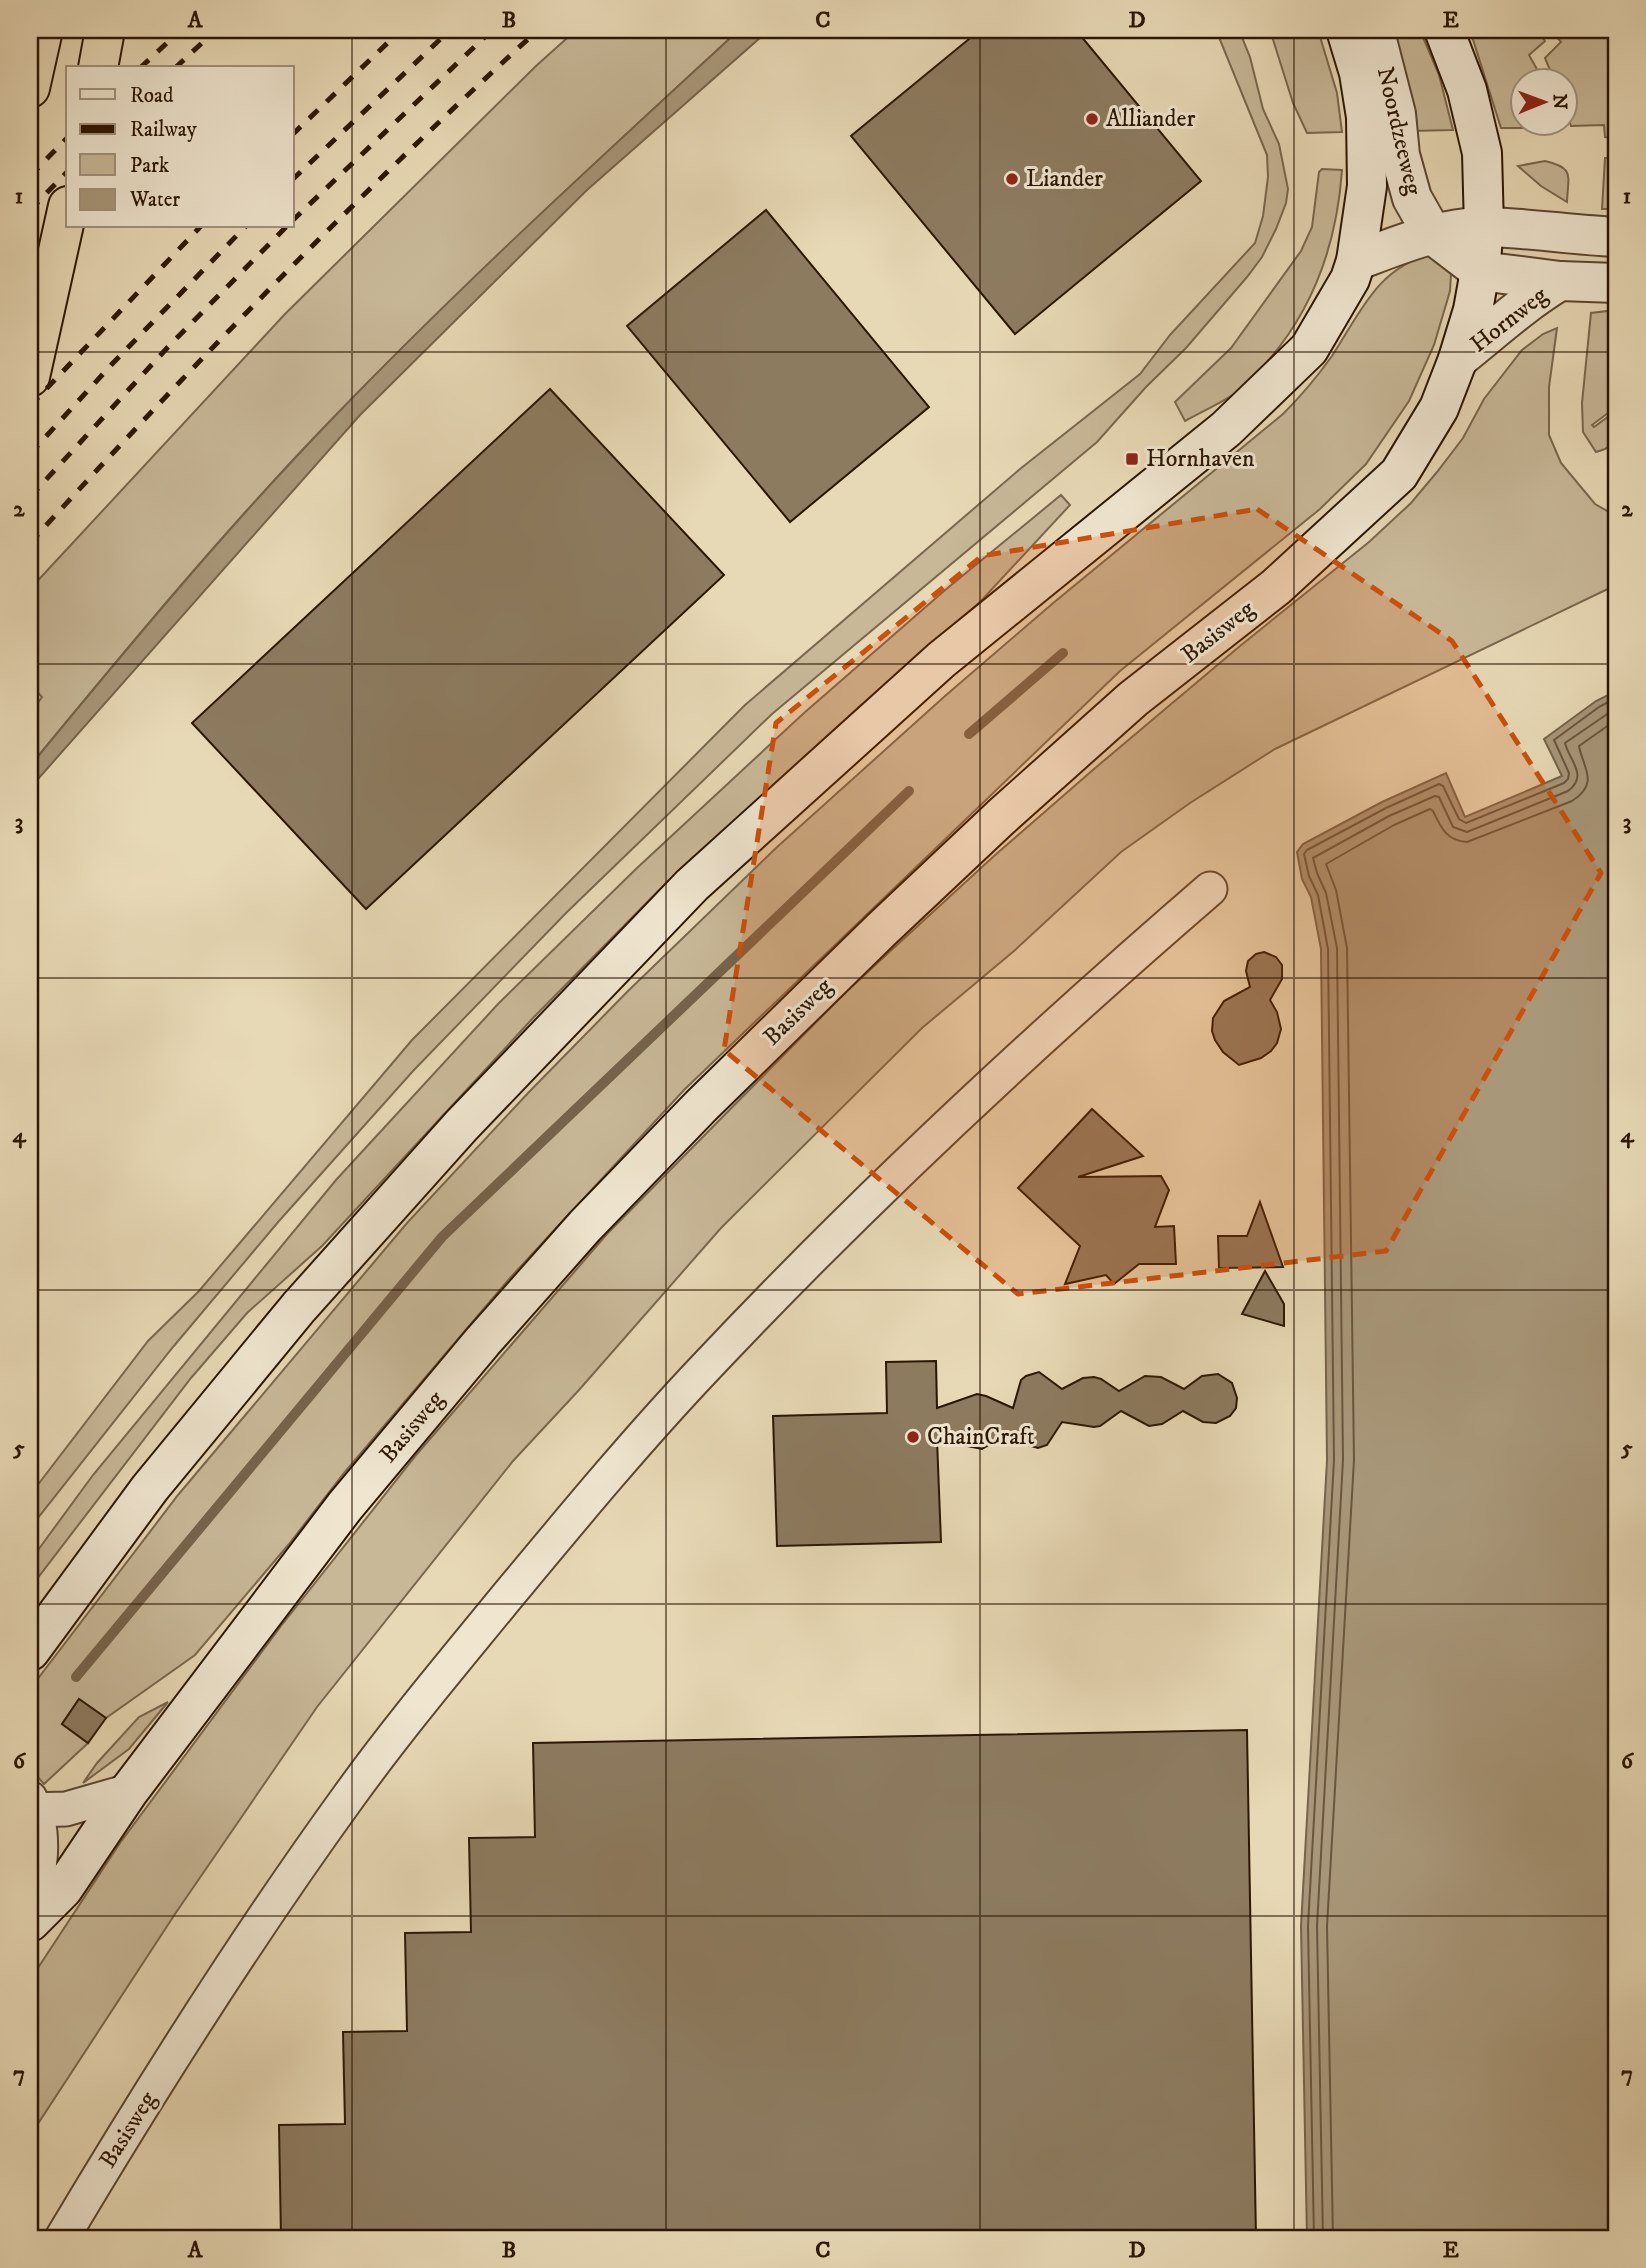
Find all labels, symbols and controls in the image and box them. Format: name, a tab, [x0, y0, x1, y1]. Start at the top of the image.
text: A	[187, 6, 204, 35]
text: B	[502, 6, 516, 35]
text: C	[815, 6, 831, 35]
text: D	[1128, 6, 1146, 35]
text: E	[1443, 6, 1459, 35]
street label: Noordzeeweg	[1370, 64, 1428, 198]
legend	[66, 66, 294, 228]
north arrow	[1510, 66, 1580, 136]
text: Road	[130, 83, 174, 109]
text: N	[1548, 94, 1571, 110]
place label: Alliander	[1106, 104, 1195, 134]
marker: Alliander	[1084, 111, 1100, 127]
text: Railway	[130, 117, 198, 143]
text: Park	[130, 153, 170, 179]
place label: Liander	[1026, 164, 1103, 194]
marker: Liander	[1004, 171, 1020, 187]
text: 1	[15, 182, 23, 211]
text: 1	[1623, 182, 1631, 211]
text: Water	[129, 187, 180, 213]
street label: Hornweg	[1464, 280, 1554, 359]
place label: Hornhaven	[1146, 444, 1255, 474]
marker: Hornhaven	[1124, 451, 1140, 467]
text: 2	[13, 495, 25, 524]
text: 2	[1621, 495, 1633, 524]
street label: Basisweg	[1175, 594, 1261, 670]
text: 3	[15, 808, 23, 837]
text: 3	[1623, 808, 1631, 837]
street label: Basisweg	[757, 972, 839, 1052]
text: 4	[12, 1121, 27, 1150]
text: 4	[1620, 1121, 1635, 1150]
street label: Basisweg	[373, 1385, 451, 1469]
place label: ChainCraft	[927, 1422, 1035, 1452]
marker: ChainCraft	[905, 1429, 921, 1445]
text: 5	[12, 1434, 25, 1463]
text: 5	[1620, 1434, 1633, 1463]
text: 6	[13, 1747, 27, 1776]
text: 6	[1621, 1747, 1635, 1776]
text: 7	[13, 2060, 25, 2089]
text: 7	[1621, 2060, 1633, 2089]
street label: Basisweg	[93, 2086, 163, 2174]
text: A	[187, 2236, 204, 2265]
text: B	[502, 2236, 516, 2265]
text: C	[815, 2236, 831, 2265]
text: D	[1128, 2236, 1146, 2265]
text: E	[1443, 2236, 1459, 2265]

